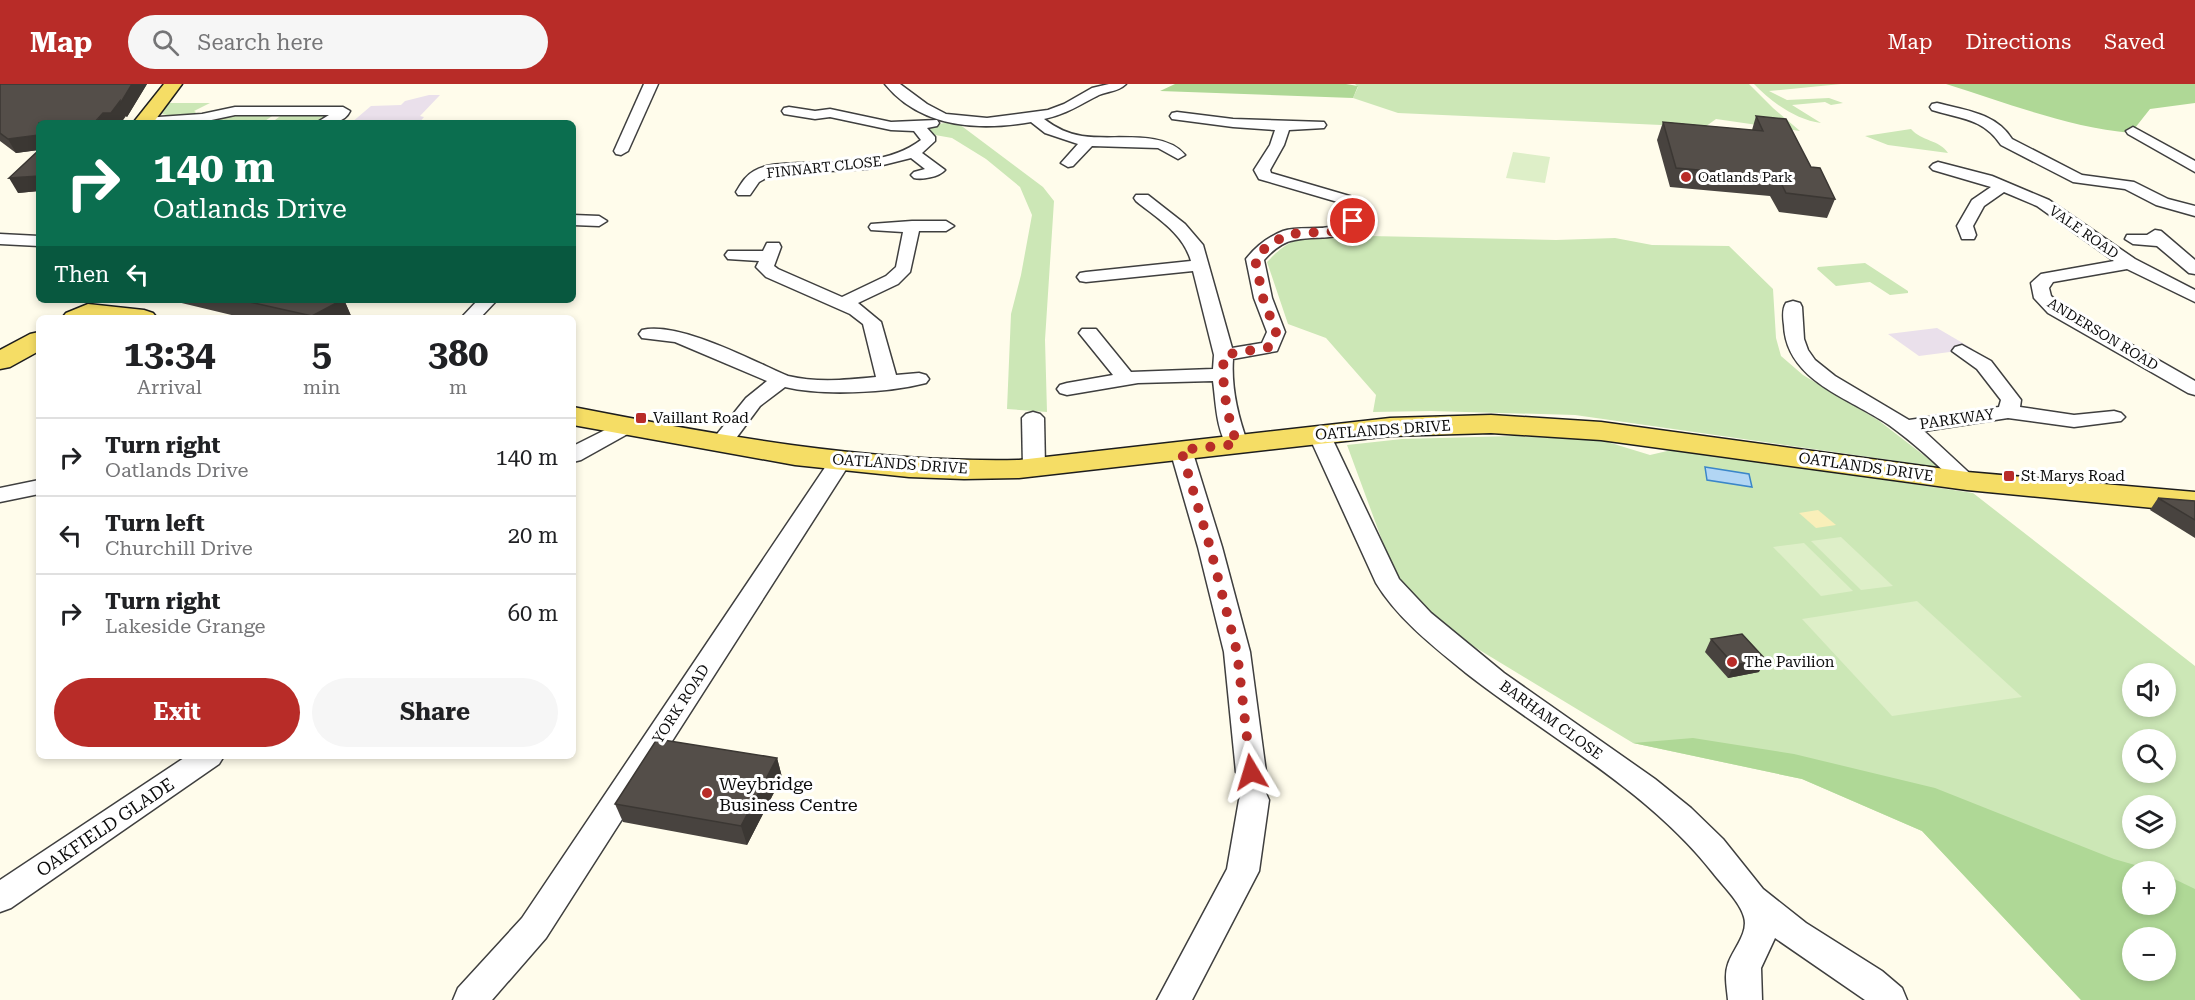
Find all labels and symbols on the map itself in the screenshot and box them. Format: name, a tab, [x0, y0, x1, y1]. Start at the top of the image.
street label: FINNART CLOSE	[766, 153, 882, 181]
place label: Oatlands Park	[1698, 169, 1793, 185]
marker: Oatlands Park	[1679, 170, 1693, 184]
pin	[1327, 195, 1378, 246]
street label: VALE ROAD	[2046, 202, 2122, 262]
street label: ANDERSON ROAD	[2045, 295, 2161, 373]
street label: PARKWAY	[1918, 405, 1996, 433]
place label: Vaillant Road	[653, 409, 749, 427]
marker: Vaillant Road	[634, 411, 648, 425]
street label: OATLANDS DRIVE	[1315, 416, 1451, 444]
street label: OATLANDS DRIVE	[1797, 449, 1935, 485]
street label: OATLANDS DRIVE	[832, 450, 968, 478]
place label: St Marys Road	[2021, 467, 2125, 485]
marker: St Marys Road	[2002, 469, 2016, 483]
place label: The Pavilion	[1744, 653, 1835, 671]
marker: The Pavilion	[1725, 655, 1739, 669]
street label: YORK ROAD	[649, 661, 713, 747]
street label: BARHAM CLOSE	[1496, 677, 1606, 763]
position arrow	[1219, 740, 1283, 804]
street label: OAKFIELD GLADE	[32, 773, 178, 881]
place label: Weybridge Business Centre	[719, 773, 858, 815]
marker: Weybridge Business Centre	[700, 786, 714, 800]

